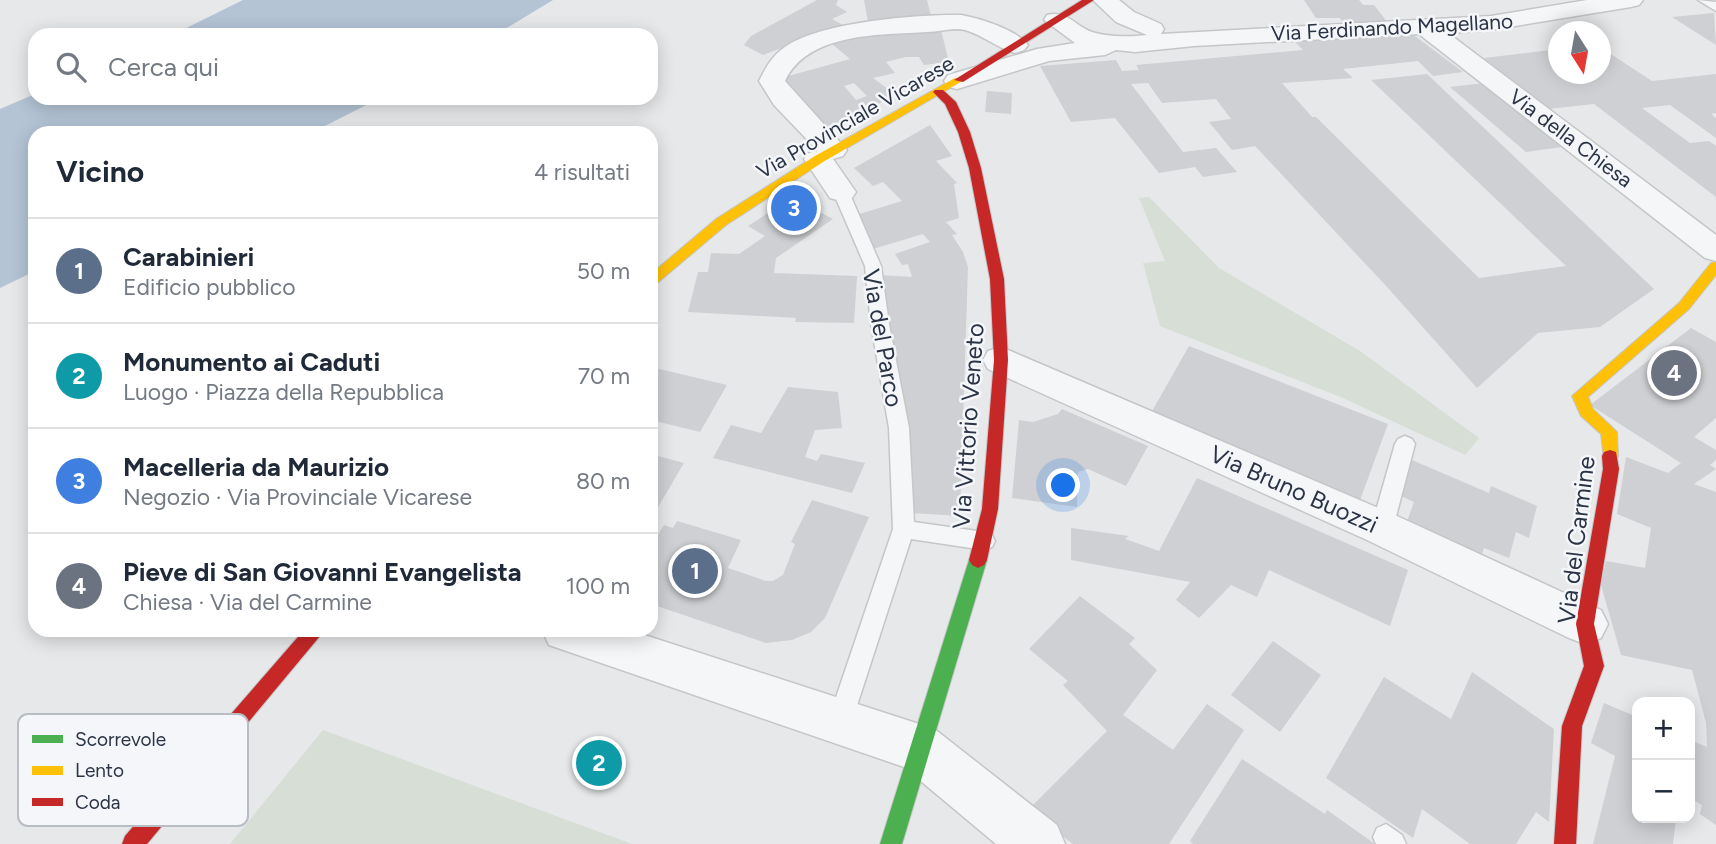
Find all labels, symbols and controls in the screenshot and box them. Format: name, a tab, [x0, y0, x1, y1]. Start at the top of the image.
street label: Via Ferdinando Magellano	[1270, 8, 1514, 46]
north arrow	[1548, 21, 1611, 84]
search box	[28, 28, 658, 105]
icon: search	[52, 48, 90, 86]
street label: Via Provinciale Vicarese	[752, 50, 958, 184]
text: Cerca qui	[108, 51, 219, 83]
street label: Via della Chiesa	[1504, 84, 1638, 192]
text: Vicino	[56, 153, 144, 190]
text: 4 risultati	[534, 158, 630, 186]
pin: 3	[771, 182, 817, 234]
text: Carabinieri	[123, 241, 254, 273]
text: 1	[74, 257, 84, 285]
text: 50 m	[577, 257, 630, 285]
street label: Via del Parco	[857, 267, 909, 409]
text: Edificio pubblico	[123, 273, 296, 301]
street label: Via Vittorio Veneto	[946, 322, 990, 530]
text: Monumento ai Caduti	[123, 346, 380, 378]
pin: 4	[1651, 347, 1697, 399]
text: 2	[72, 362, 86, 390]
text: 70 m	[578, 362, 630, 390]
text: Luogo · Piazza della Repubblica	[123, 378, 444, 406]
street label: Via Bruno Buozzi	[1205, 439, 1383, 539]
text: Macelleria da Maurizio	[123, 451, 389, 483]
street label: Via del Carmine	[1551, 454, 1601, 626]
text: 3	[73, 467, 85, 495]
text: 80 m	[576, 467, 630, 495]
your location	[1046, 468, 1080, 502]
text: Negozio · Via Provinciale Vicarese	[123, 483, 472, 511]
pin: 1	[672, 545, 718, 597]
text: Pieve di San Giovanni Evangelista	[123, 556, 522, 588]
text: 4	[72, 572, 86, 600]
text: 100 m	[566, 572, 630, 600]
text: Chiesa · Via del Carmine	[123, 588, 372, 616]
map controls	[1632, 697, 1695, 823]
button: +	[1632, 697, 1695, 760]
legend	[18, 714, 248, 826]
text: Scorrevole	[75, 728, 166, 751]
pin: 2	[576, 737, 622, 789]
text: Lento	[75, 759, 124, 782]
button: −	[1632, 760, 1695, 823]
text: Coda	[75, 791, 121, 814]

